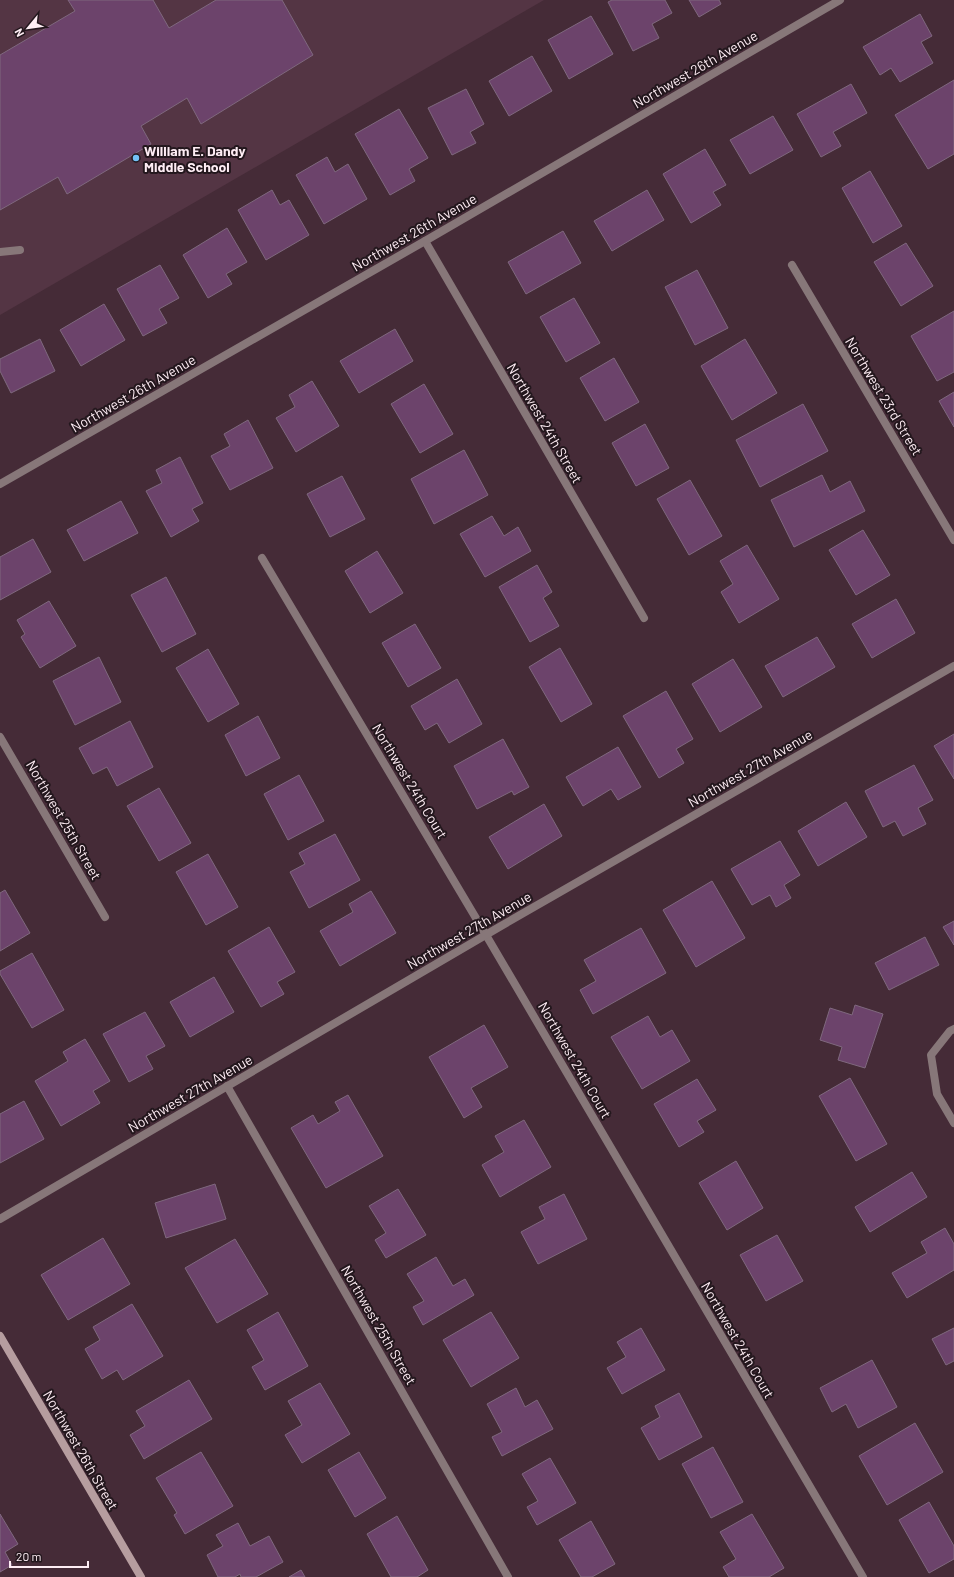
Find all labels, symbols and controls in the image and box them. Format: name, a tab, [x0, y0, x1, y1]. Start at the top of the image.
north arrow	[8, 8, 48, 48]
street label: Northwest 26th Avenue	[630, 26, 760, 112]
text: N	[11, 27, 26, 39]
place label: William E. Dandy Middle School	[144, 142, 246, 175]
marker: William E. Dandy Middle School	[131, 153, 141, 163]
street label: Northwest 26th Avenue	[349, 189, 479, 275]
street label: Northwest 23rd Street	[842, 334, 926, 458]
street label: Northwest 26th Avenue	[68, 350, 198, 436]
street label: Northwest 24th Street	[504, 360, 586, 486]
street label: Northwest 24th Court	[369, 720, 451, 842]
street label: Northwest 27th Avenue	[685, 725, 815, 811]
street label: Northwest 25th Street	[23, 757, 105, 883]
street label: Northwest 27th Avenue	[404, 887, 534, 973]
street label: Northwest 24th Court	[535, 999, 615, 1121]
street label: Northwest 27th Avenue	[125, 1050, 255, 1136]
street label: Northwest 25th Street	[338, 1262, 420, 1388]
street label: Northwest 24th Court	[698, 1279, 778, 1401]
street label: Northwest 26th Street	[40, 1387, 122, 1513]
scale bar	[10, 1543, 88, 1569]
text: 20 m	[16, 1549, 42, 1563]

